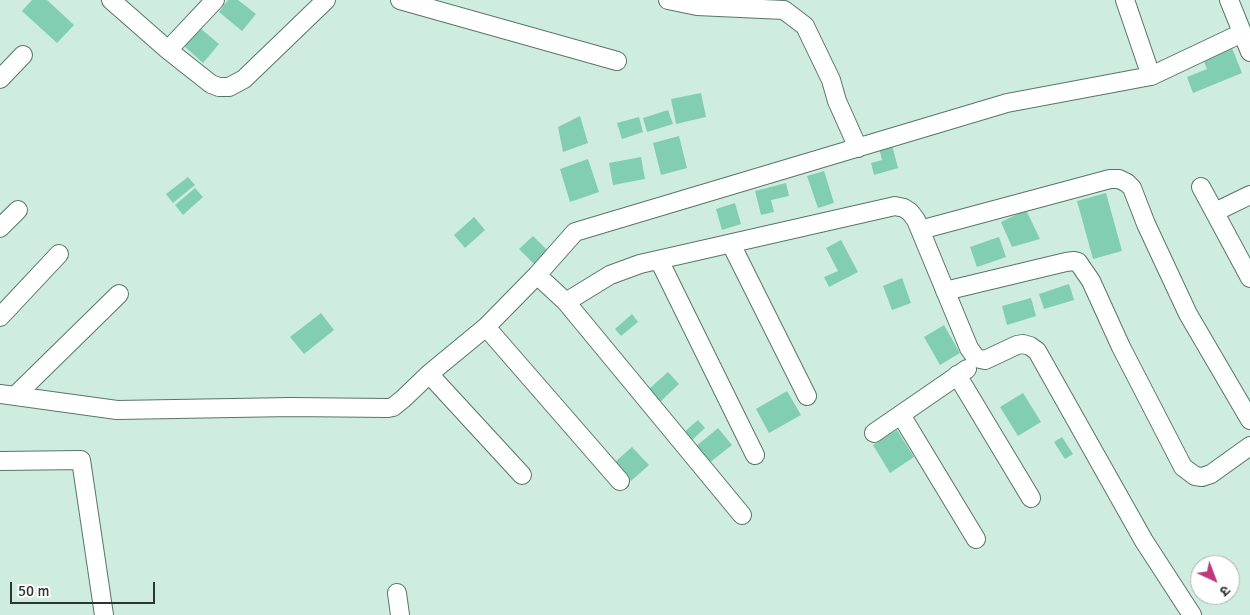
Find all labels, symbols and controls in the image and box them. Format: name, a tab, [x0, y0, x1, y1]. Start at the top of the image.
north arrow	[1190, 555, 1240, 605]
scale bar	[12, 572, 158, 604]
text: 50 m	[18, 582, 49, 600]
text: उ	[1216, 582, 1234, 600]

